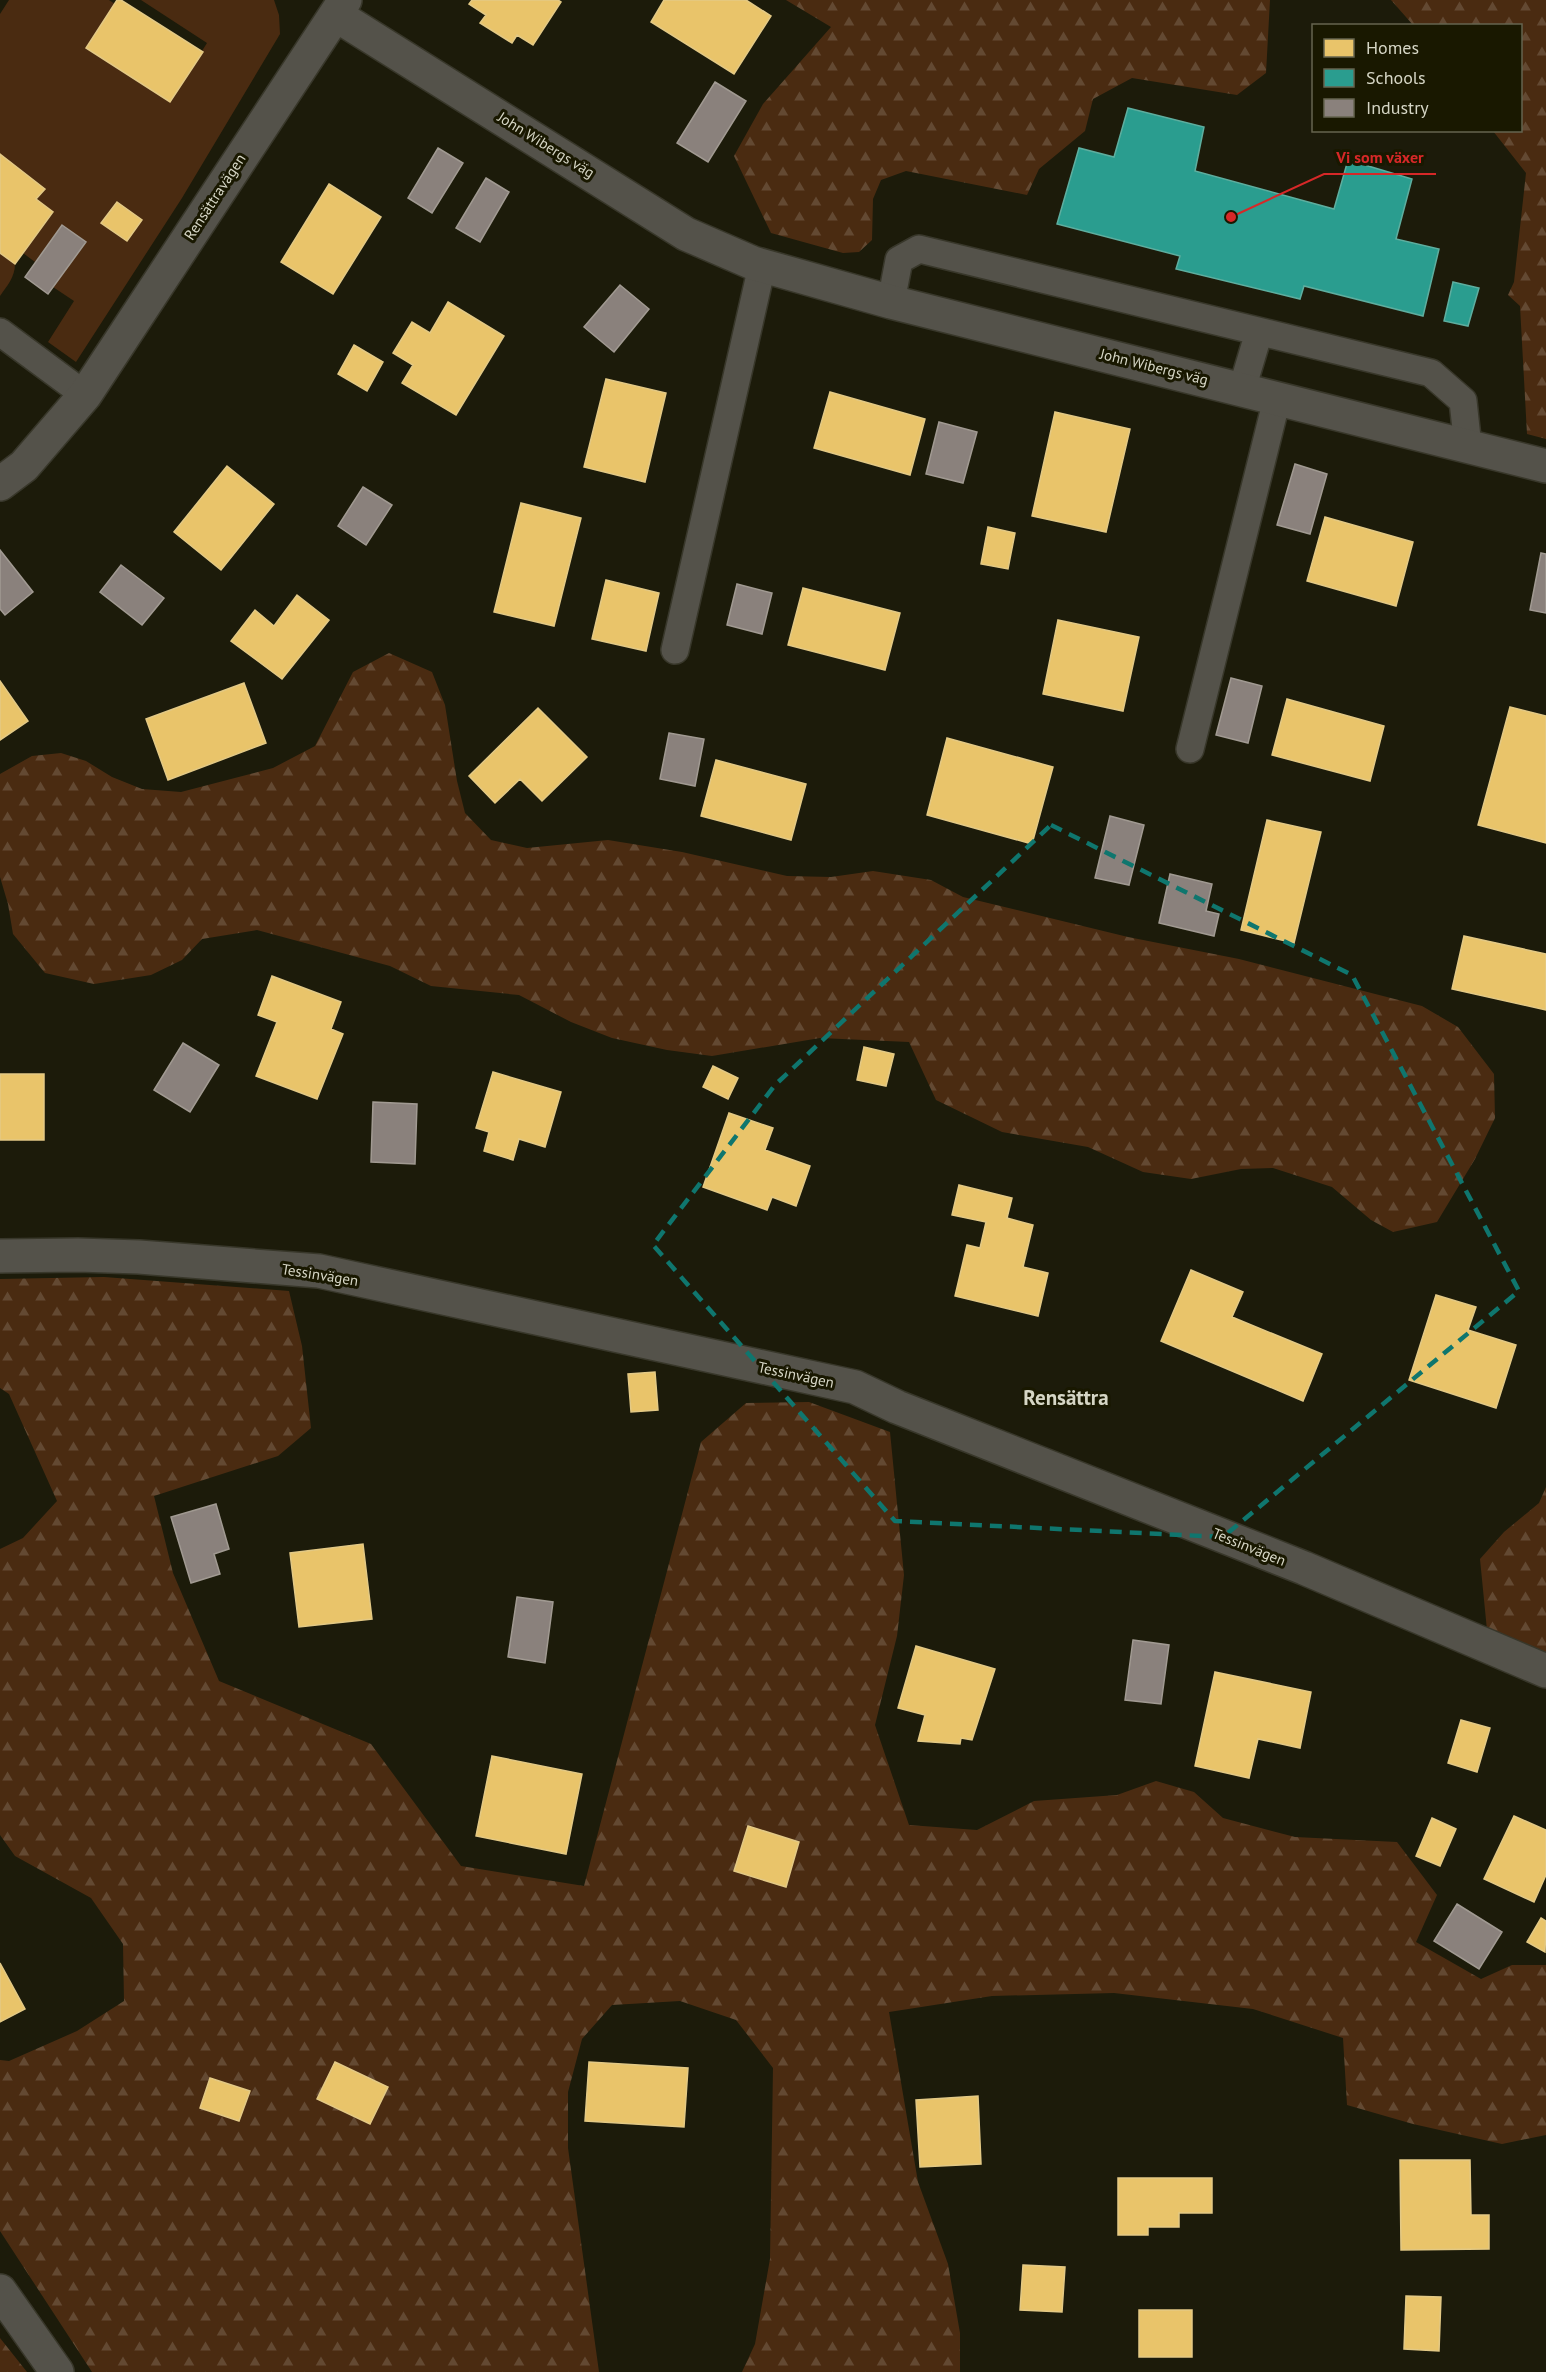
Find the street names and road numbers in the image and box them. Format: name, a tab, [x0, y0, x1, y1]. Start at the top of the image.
street label: John Wibergs väg	[493, 107, 598, 182]
street label: Rensättravägen	[180, 150, 250, 243]
street label: John Wibergs väg	[1097, 344, 1210, 389]
street label: Tessinvägen	[280, 1259, 360, 1290]
street label: Tessinvägen	[756, 1357, 836, 1392]
street label: Tessinvägen	[1210, 1523, 1289, 1570]

